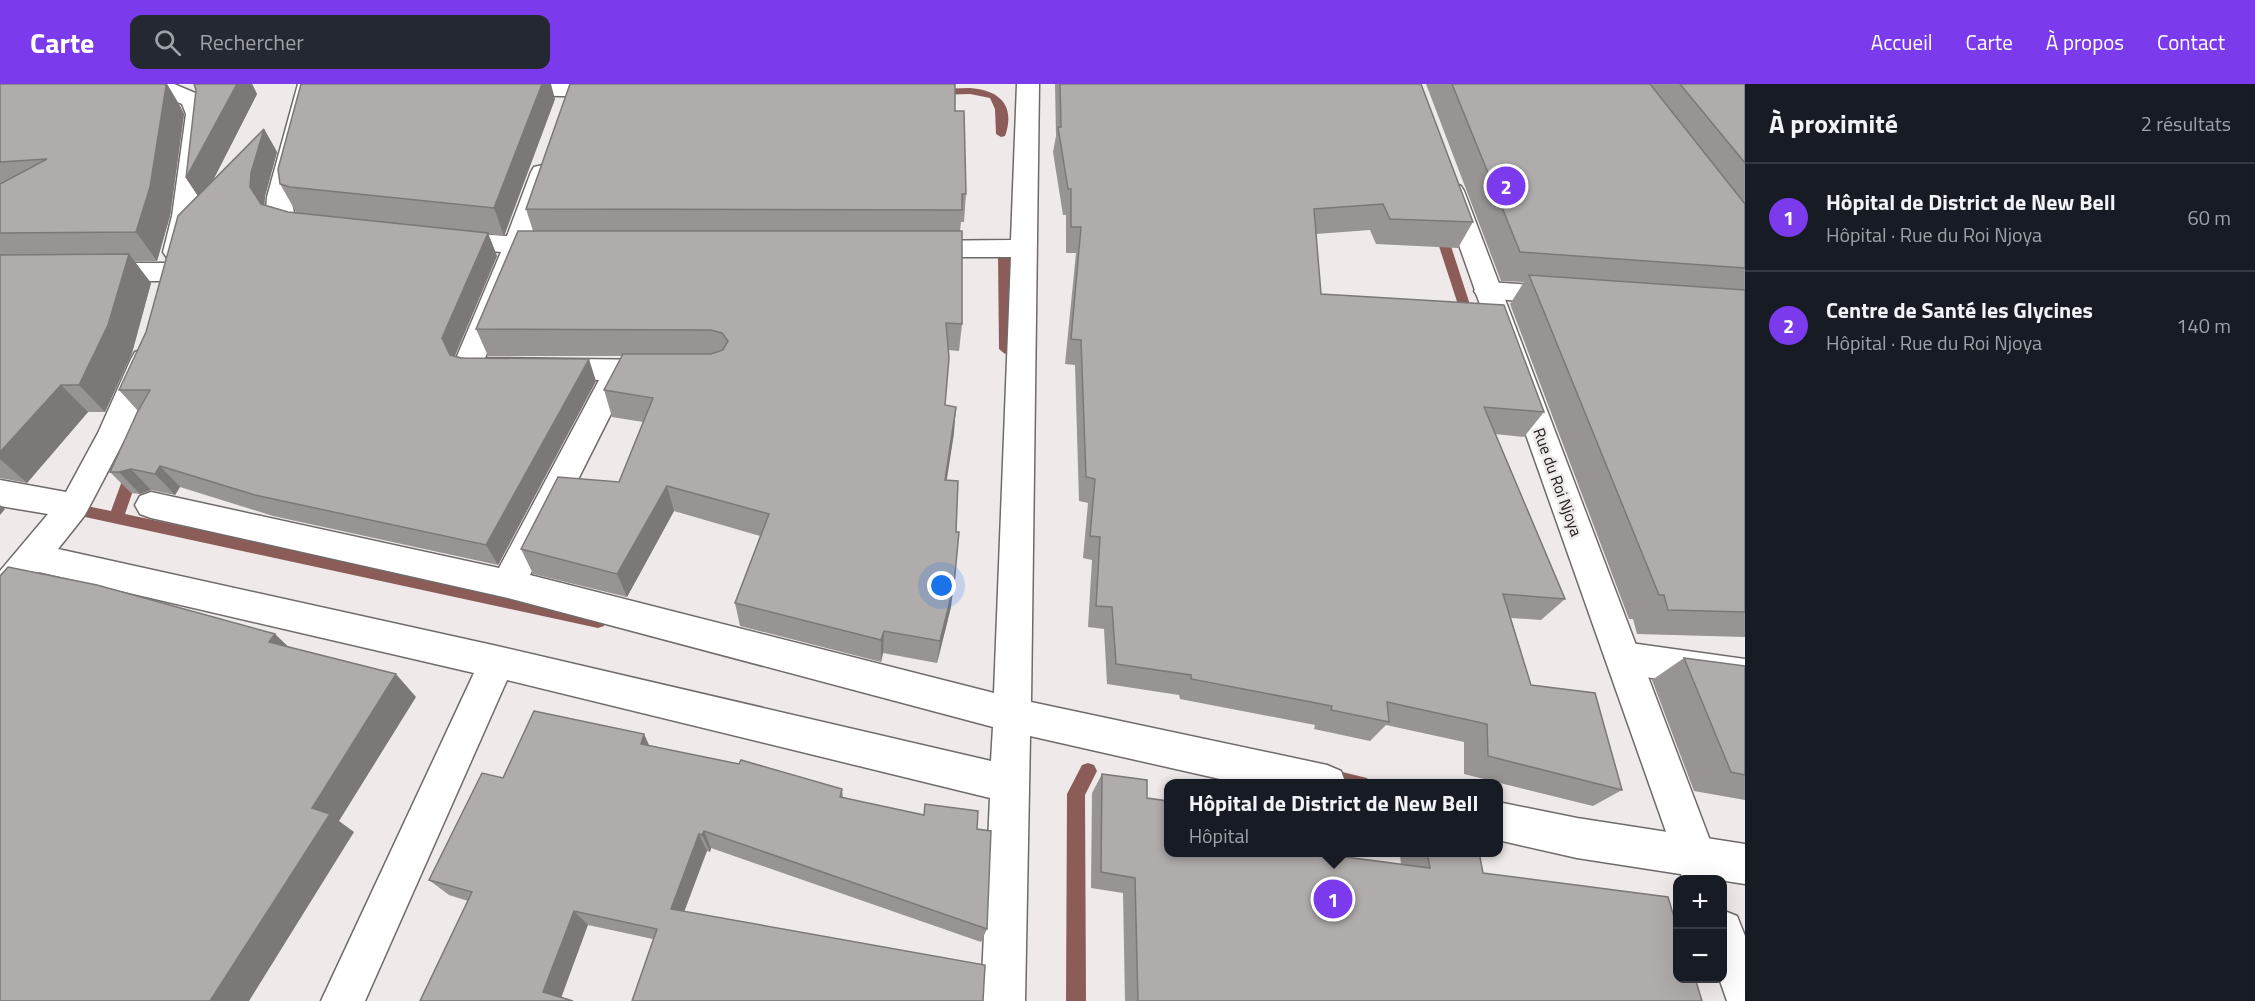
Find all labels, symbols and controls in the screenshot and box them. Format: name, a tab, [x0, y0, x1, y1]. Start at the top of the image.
search box	[130, 15, 550, 69]
text: Carte	[30, 21, 94, 64]
text: Rechercher	[199, 25, 304, 59]
icon: search	[151, 26, 184, 59]
text: Accueil	[1871, 26, 1933, 58]
text: Carte	[1966, 26, 2013, 58]
text: À propos	[2046, 26, 2124, 58]
text: Contact	[2157, 26, 2225, 58]
text: À proximité	[1769, 104, 1898, 143]
text: 2 résultats	[2141, 108, 2231, 139]
pin: 2	[1486, 164, 1526, 208]
text: Hôpital de District de New Bell	[1826, 185, 2116, 219]
text: 1	[1783, 202, 1794, 233]
text: 60 m	[2187, 202, 2231, 233]
text: Hôpital · Rue du Roi Njoya	[1826, 219, 2042, 250]
text: Centre de Santé les Glycines	[1826, 293, 2093, 327]
text: 2	[1783, 310, 1794, 341]
text: 140 m	[2176, 310, 2231, 341]
text: Hôpital · Rue du Roi Njoya	[1826, 327, 2042, 358]
street label: Rue du Roi Njoya	[1527, 424, 1589, 540]
your location	[927, 571, 956, 600]
popup	[1164, 779, 1503, 857]
text: Hôpital de District de New Bell	[1189, 786, 1478, 820]
text: Hôpital	[1189, 820, 1249, 851]
map controls	[1673, 875, 1727, 983]
button: +	[1673, 875, 1727, 929]
pin: 1	[1314, 876, 1352, 922]
button: −	[1673, 929, 1727, 983]

